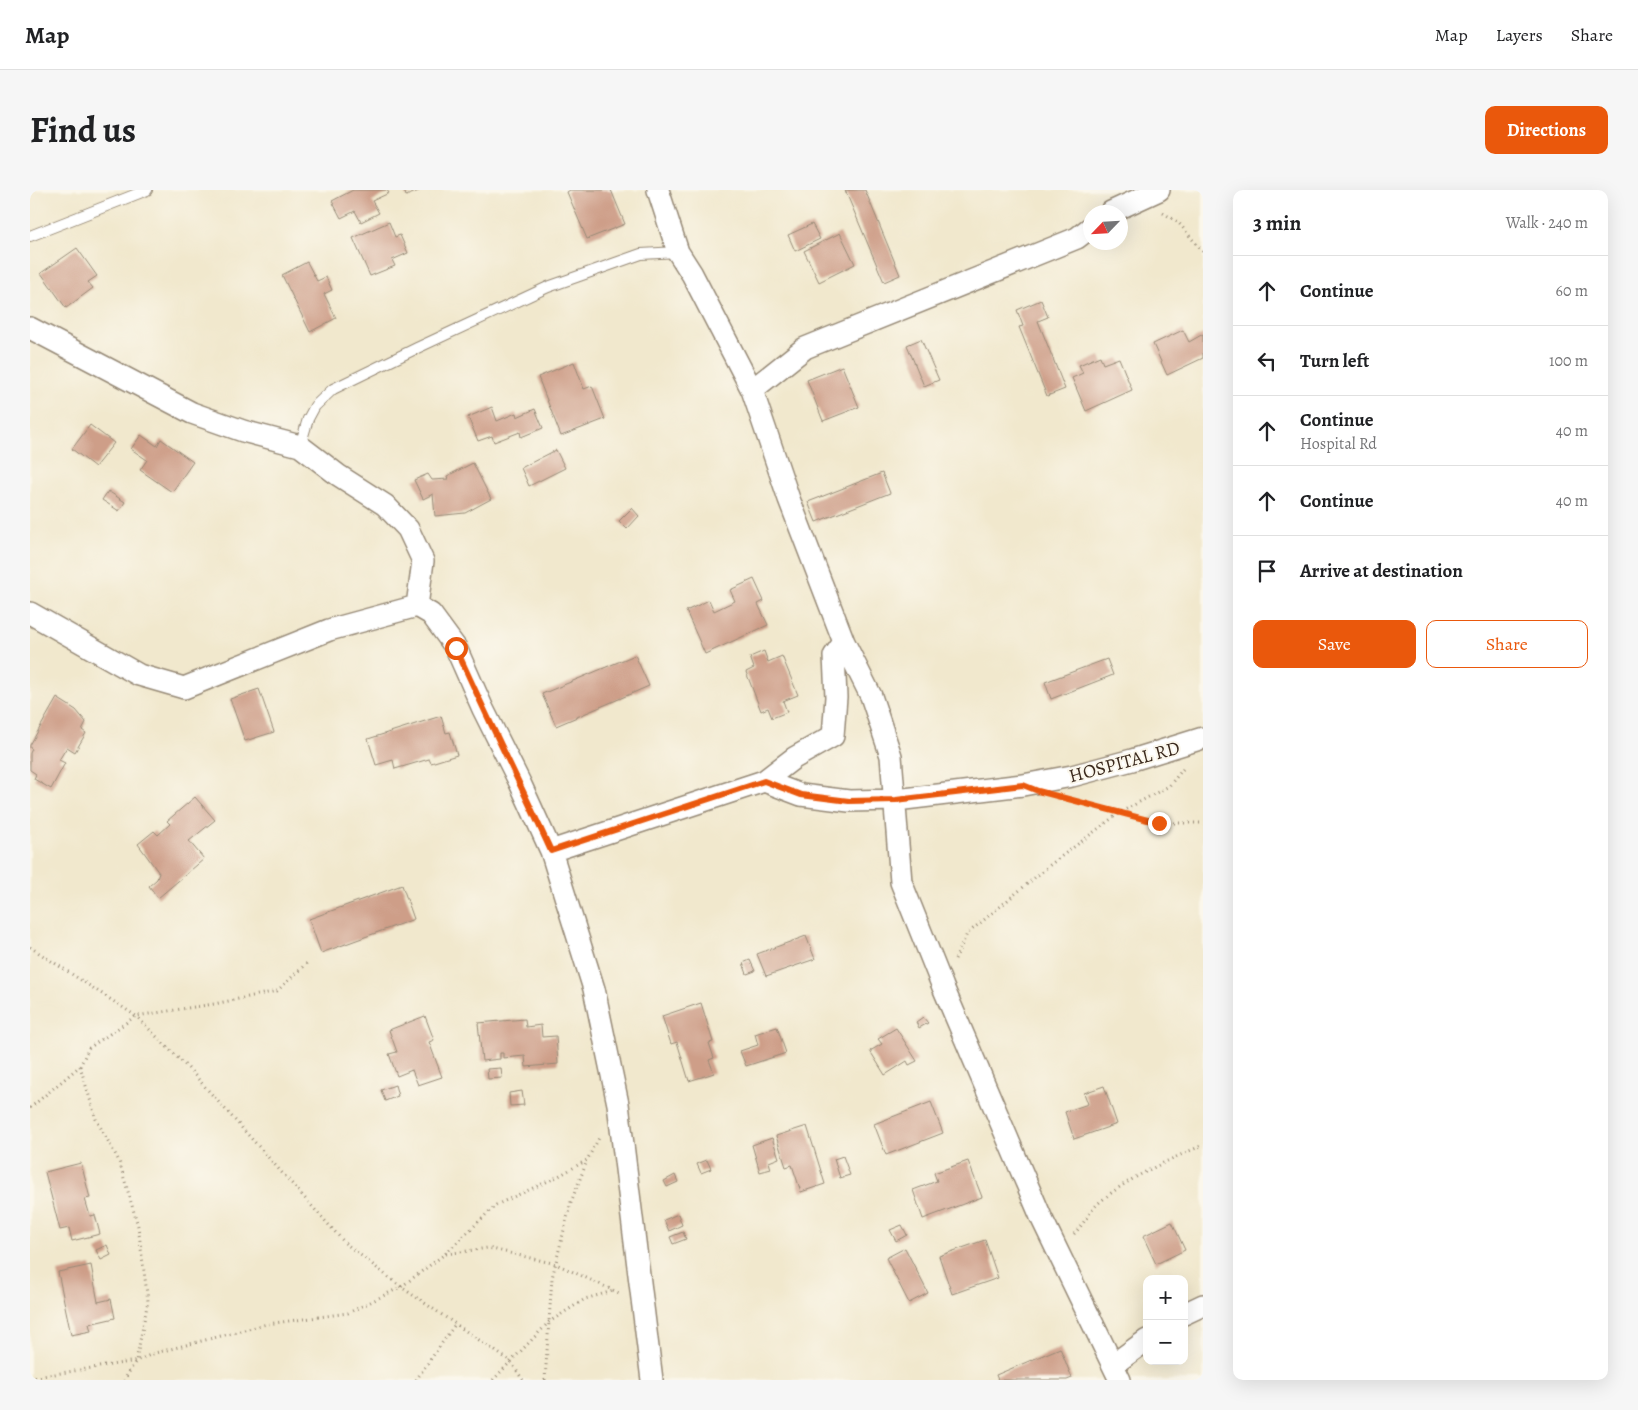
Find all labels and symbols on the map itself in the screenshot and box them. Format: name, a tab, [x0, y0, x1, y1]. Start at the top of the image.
north arrow	[1083, 205, 1128, 250]
route start	[445, 637, 468, 660]
street label: HOSPITAL RD	[1066, 735, 1183, 789]
route end	[1148, 812, 1171, 835]

